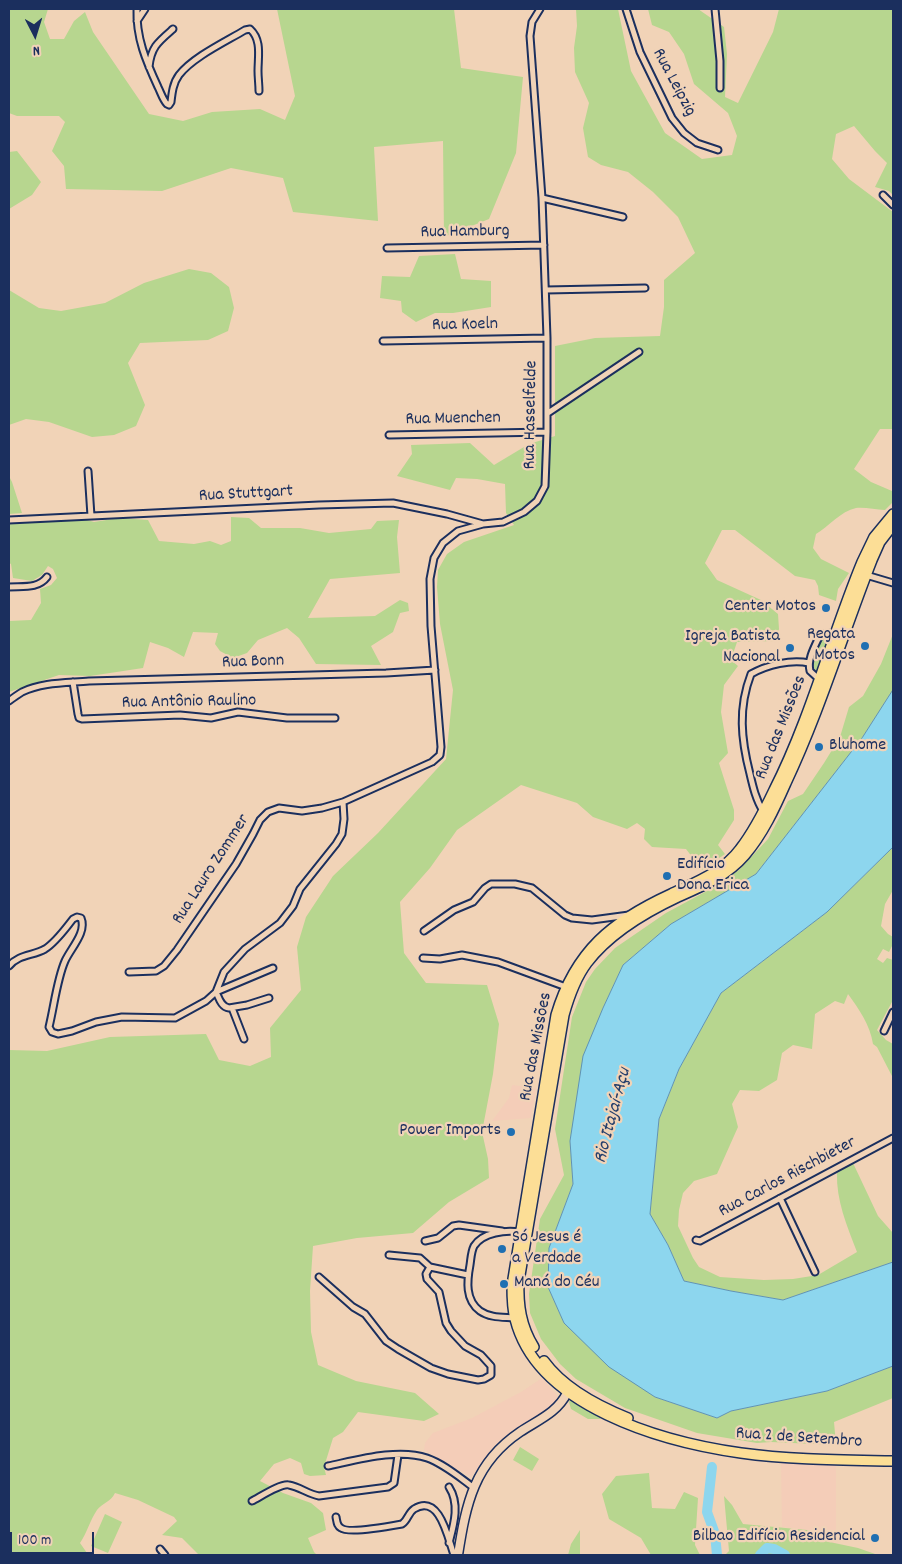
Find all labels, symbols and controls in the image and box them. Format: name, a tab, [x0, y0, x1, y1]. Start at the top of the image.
north arrow	[10, 10, 60, 60]
text: N	[32, 40, 41, 60]
street label: Rua Leipzig	[646, 45, 700, 121]
street label: Rua Hamburg	[420, 221, 510, 245]
street label: Rua Koeln	[432, 315, 498, 337]
street label: Rua Hasselfelde	[520, 360, 544, 470]
street label: Rua Muenchen	[405, 408, 501, 432]
street label: Rua Stuttgart	[198, 482, 294, 508]
place label: Center Motos	[725, 597, 816, 619]
marker: Center Motos	[820, 602, 832, 614]
place label: Regata Motos	[807, 625, 855, 668]
place label: Igreja Batista Nacional	[685, 627, 780, 670]
marker: Regata Motos	[859, 640, 871, 652]
marker: Igreja Batista Nacional	[784, 642, 796, 654]
street label: Rua Bonn	[222, 651, 284, 675]
street label: Rua das Missões	[751, 673, 813, 783]
street label: Rua Antônio Raulino	[122, 691, 256, 715]
place label: Bluhome	[829, 736, 886, 758]
marker: Bluhome	[813, 741, 825, 753]
street label: Rua Lauro Zommer	[168, 811, 256, 929]
place label: Edifício Dona Erica	[677, 855, 749, 898]
marker: Edifício Dona Erica	[661, 870, 673, 882]
street label: Rua das Missões	[516, 991, 558, 1103]
water label: Rio Itajaí-Açu	[590, 1066, 638, 1166]
place label: Power Imports	[399, 1121, 501, 1143]
marker: Power Imports	[505, 1126, 517, 1138]
street label: Rua Carlos Rischbieter	[716, 1133, 860, 1223]
place label: Só Jesus é a Verdade	[512, 1228, 581, 1270]
marker: Só Jesus é a Verdade	[496, 1243, 508, 1255]
place label: Maná do Céu	[514, 1273, 599, 1295]
marker: Maná do Céu	[498, 1278, 510, 1290]
street label: Rua 2 de Setembro	[735, 1424, 863, 1454]
scale bar	[12, 1522, 96, 1554]
place label: Bilbao Edifício Residencial	[693, 1527, 865, 1549]
text: 100 m	[18, 1530, 51, 1552]
marker: Bilbao Edifício Residencial	[869, 1532, 881, 1544]

